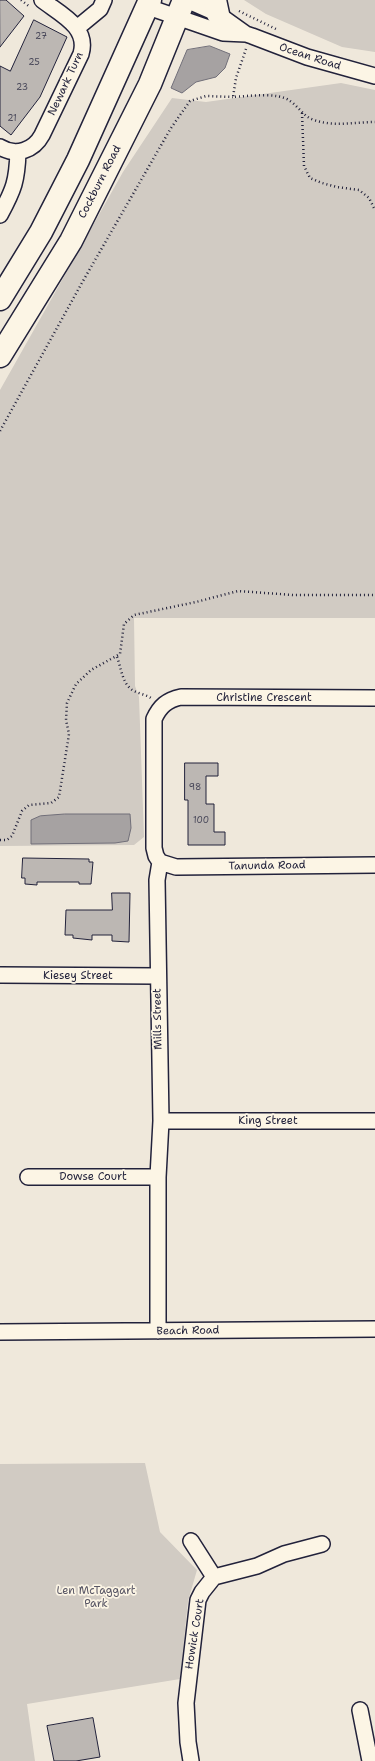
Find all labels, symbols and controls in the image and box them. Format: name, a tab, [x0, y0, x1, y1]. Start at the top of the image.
house number: 27	[35, 32, 47, 42]
street label: Ocean Road	[277, 41, 343, 73]
street label: Newark Turn	[46, 50, 86, 118]
house number: 25	[28, 58, 40, 68]
house number: 23	[16, 83, 28, 93]
house number: 21	[7, 114, 17, 124]
street label: Cockburn Road	[76, 143, 124, 221]
street label: Christine Crescent	[216, 691, 312, 705]
house number: 98	[189, 783, 201, 793]
house number: 100	[193, 816, 209, 826]
street label: Tanunda Road	[228, 859, 306, 873]
street label: Kiesey Street	[43, 969, 113, 983]
street label: Mills Street	[151, 988, 165, 1050]
street label: King Street	[238, 1114, 298, 1128]
street label: Dowse Court	[59, 1170, 127, 1184]
street label: Beach Road	[156, 1324, 220, 1338]
park label: Len McTaggart Park	[56, 1584, 136, 1610]
street label: Howick Court	[183, 1598, 207, 1670]

